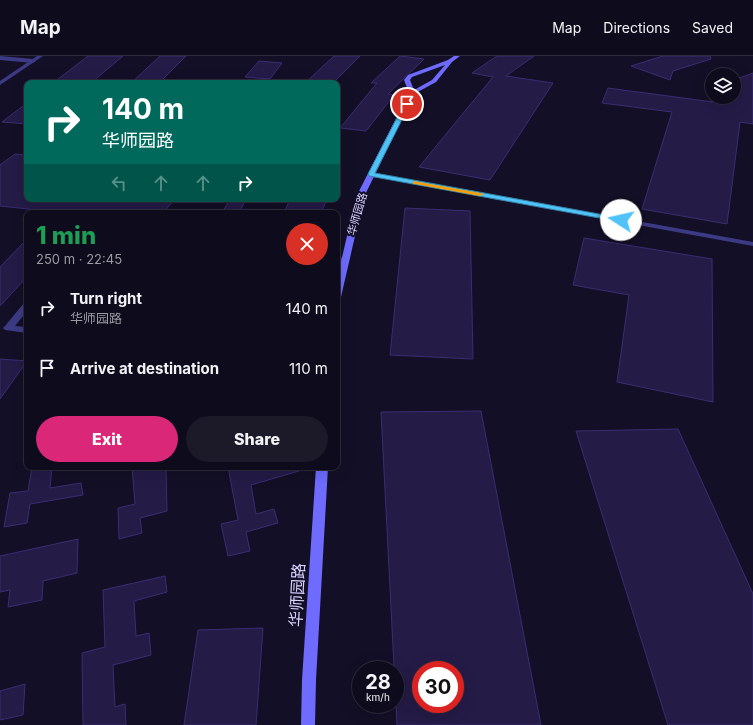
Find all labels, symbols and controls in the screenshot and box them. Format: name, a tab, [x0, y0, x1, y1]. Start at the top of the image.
text: Map	[20, 16, 61, 39]
text: Map	[552, 19, 581, 36]
text: Directions	[603, 19, 670, 36]
text: Saved	[692, 19, 733, 36]
map controls	[705, 68, 741, 104]
button: layers	[705, 68, 741, 104]
pin	[390, 87, 424, 121]
text: 140 m	[102, 92, 184, 126]
icon: arrive	[396, 93, 418, 115]
icon: right	[36, 96, 88, 148]
text: 华师园路	[102, 130, 174, 151]
icon: left	[108, 172, 130, 194]
icon: ahead	[150, 172, 172, 194]
icon: ahead	[192, 172, 214, 194]
icon: right	[234, 172, 256, 194]
street label: 华师园路	[344, 191, 370, 237]
position arrow	[600, 199, 642, 241]
text: 1 min	[36, 221, 96, 250]
button: close	[286, 223, 328, 265]
text: 250 m · 22:45	[36, 251, 122, 267]
text: Turn right	[70, 289, 142, 308]
icon: right	[36, 297, 58, 319]
text: 140 m	[285, 299, 328, 318]
text: 华师园路	[70, 310, 122, 326]
icon: arrive	[36, 357, 58, 379]
text: Arrive at destination	[70, 359, 219, 378]
text: 110 m	[289, 359, 328, 378]
button: Exit	[36, 416, 178, 462]
button: Share	[186, 416, 328, 462]
street label: 华师园路	[285, 563, 309, 627]
speed limit sign: 30	[412, 661, 464, 713]
text: 28	[365, 670, 391, 694]
text: km/h	[366, 691, 390, 703]

